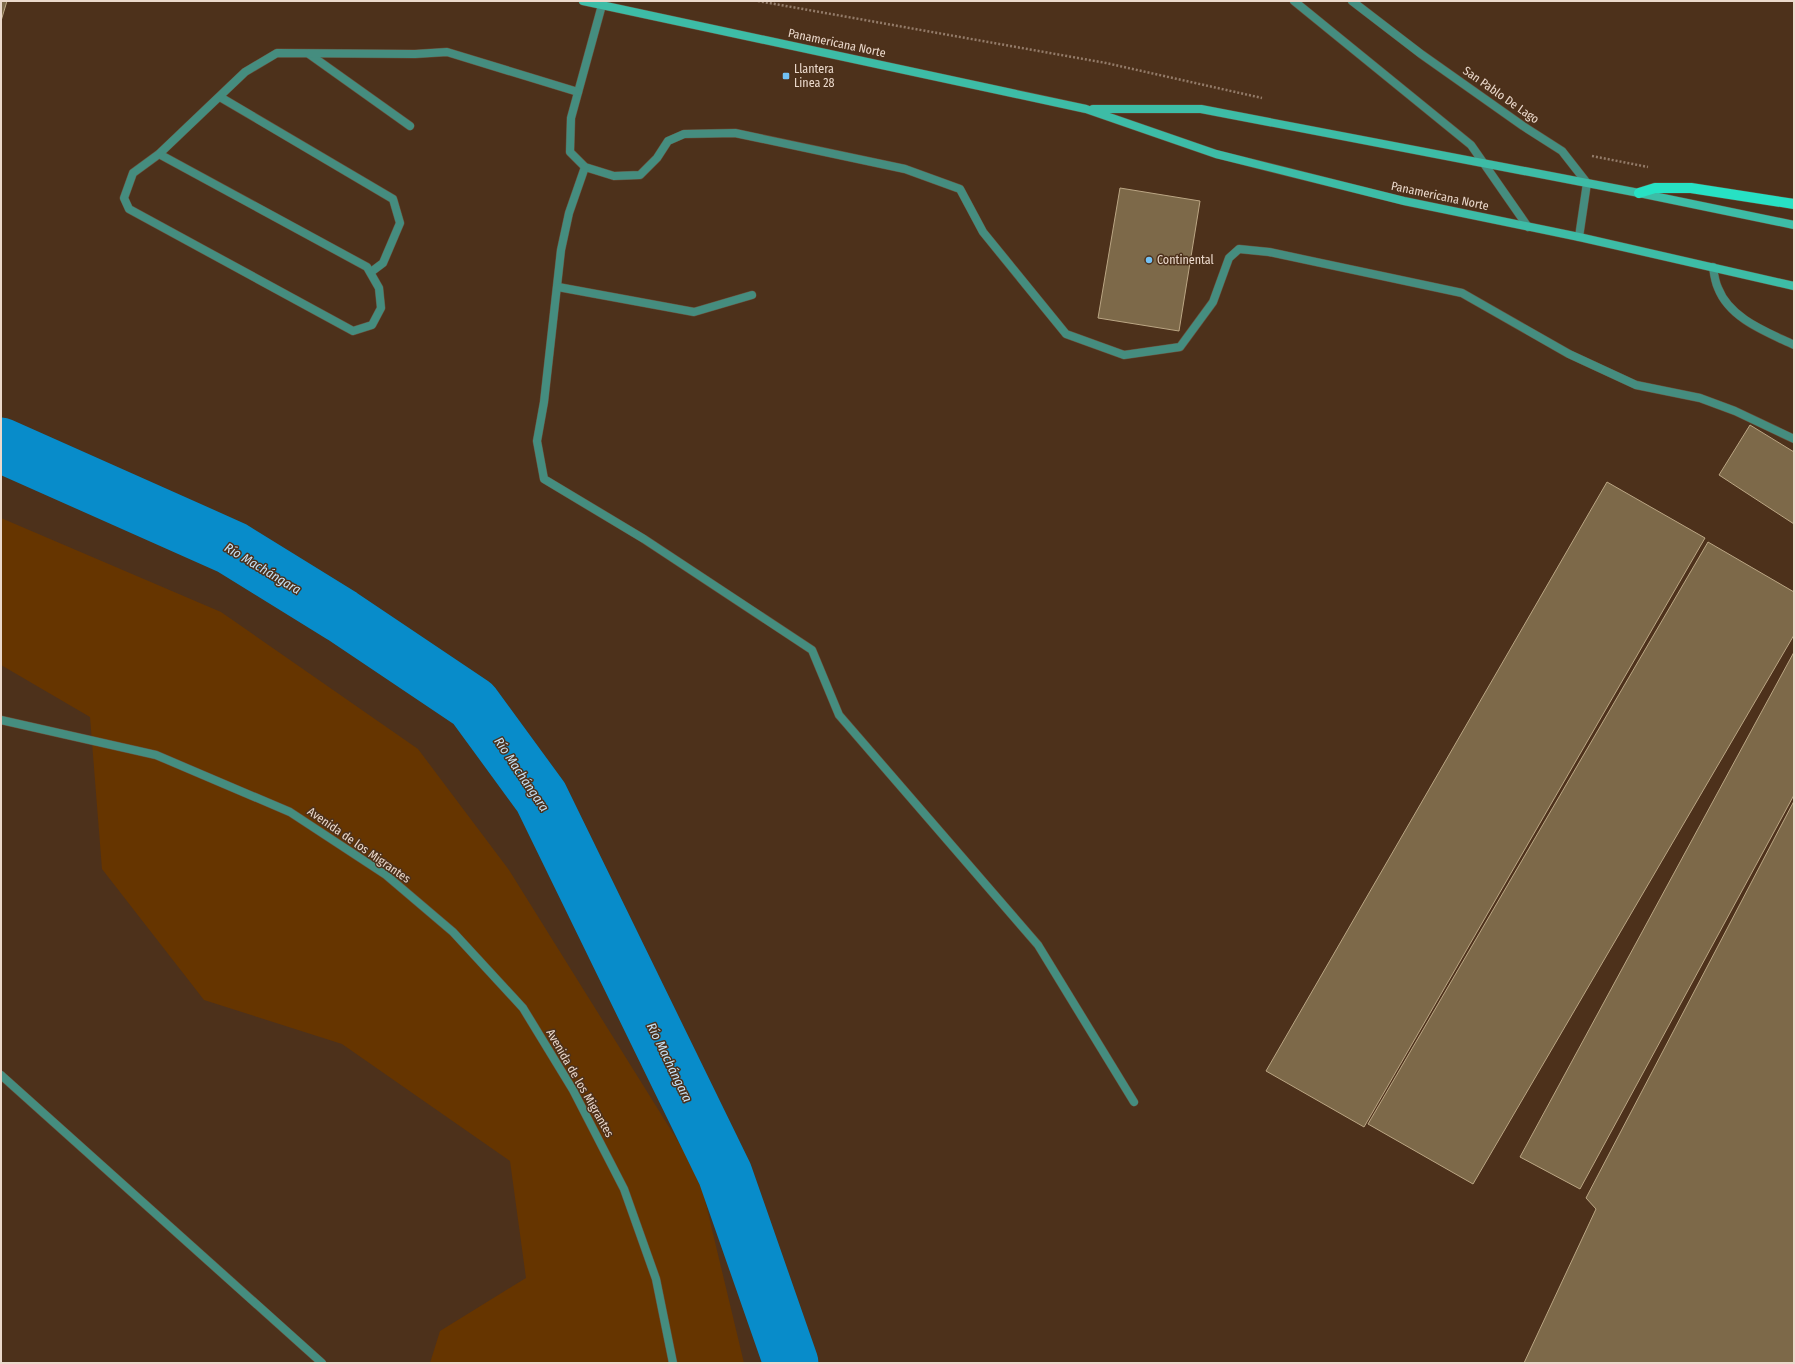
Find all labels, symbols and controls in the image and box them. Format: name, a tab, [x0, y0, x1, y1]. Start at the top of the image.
street label: Panamericana Norte	[787, 26, 887, 60]
place label: Llantera Linea 28	[794, 62, 834, 90]
street label: San Pablo De Lago	[1460, 64, 1542, 126]
marker: Llantera Linea 28	[781, 71, 791, 81]
street label: Panamericana Norte	[1390, 179, 1490, 213]
place label: Continental	[1157, 253, 1214, 267]
marker: Continental	[1144, 255, 1154, 265]
water label: Río Machángara	[222, 540, 304, 597]
water label: Río Machángara	[491, 734, 552, 814]
street label: Avenida de los Migrantes	[305, 804, 413, 886]
water label: Río Machángara	[644, 1020, 695, 1105]
street label: Avenida de los Migrantes	[543, 1026, 617, 1140]

